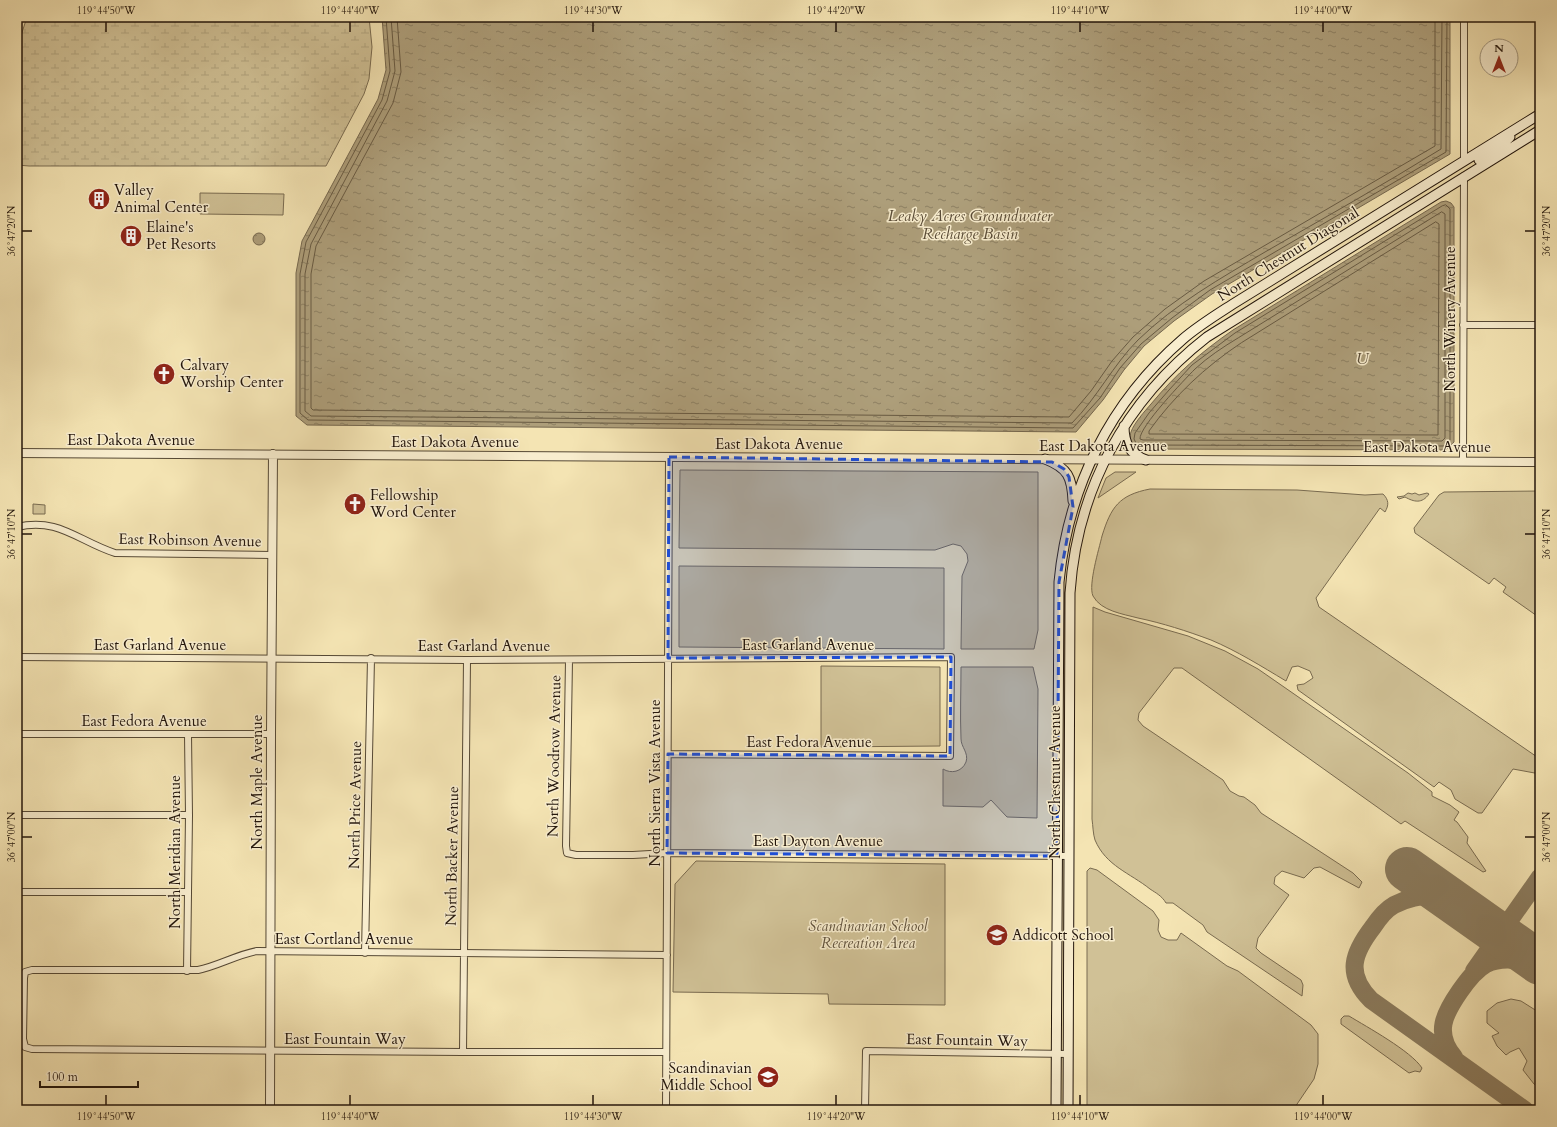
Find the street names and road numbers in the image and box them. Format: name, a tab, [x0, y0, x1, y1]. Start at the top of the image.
street label: North Chestnut Diagonal	[1213, 202, 1363, 306]
street label: North Winery Avenue	[1440, 246, 1460, 392]
street label: East Dakota Avenue	[67, 430, 195, 450]
street label: East Dakota Avenue	[391, 432, 519, 452]
street label: East Dakota Avenue	[715, 434, 843, 454]
street label: East Dakota Avenue	[1039, 436, 1167, 456]
street label: East Dakota Avenue	[1363, 437, 1491, 457]
street label: East Robinson Avenue	[118, 529, 262, 551]
street label: East Garland Avenue	[94, 635, 227, 655]
street label: East Garland Avenue	[742, 635, 875, 655]
street label: East Garland Avenue	[418, 636, 551, 656]
street label: North Woodrow Avenue	[543, 674, 565, 837]
street label: North Sierra Vista Avenue	[645, 699, 665, 867]
street label: North Chestnut Avenue	[1045, 705, 1065, 859]
street label: East Fedora Avenue	[81, 711, 207, 731]
street label: North Maple Avenue	[247, 714, 267, 850]
street label: East Fedora Avenue	[746, 732, 872, 752]
street label: North Price Avenue	[344, 741, 366, 869]
street label: North Meridian Avenue	[165, 775, 185, 929]
street label: North Backer Avenue	[441, 786, 463, 926]
street label: East Dayton Avenue	[753, 831, 883, 851]
street label: East Cortland Avenue	[275, 929, 414, 949]
street label: East Fountain Way	[284, 1029, 406, 1049]
street label: East Fountain Way	[906, 1029, 1028, 1051]

